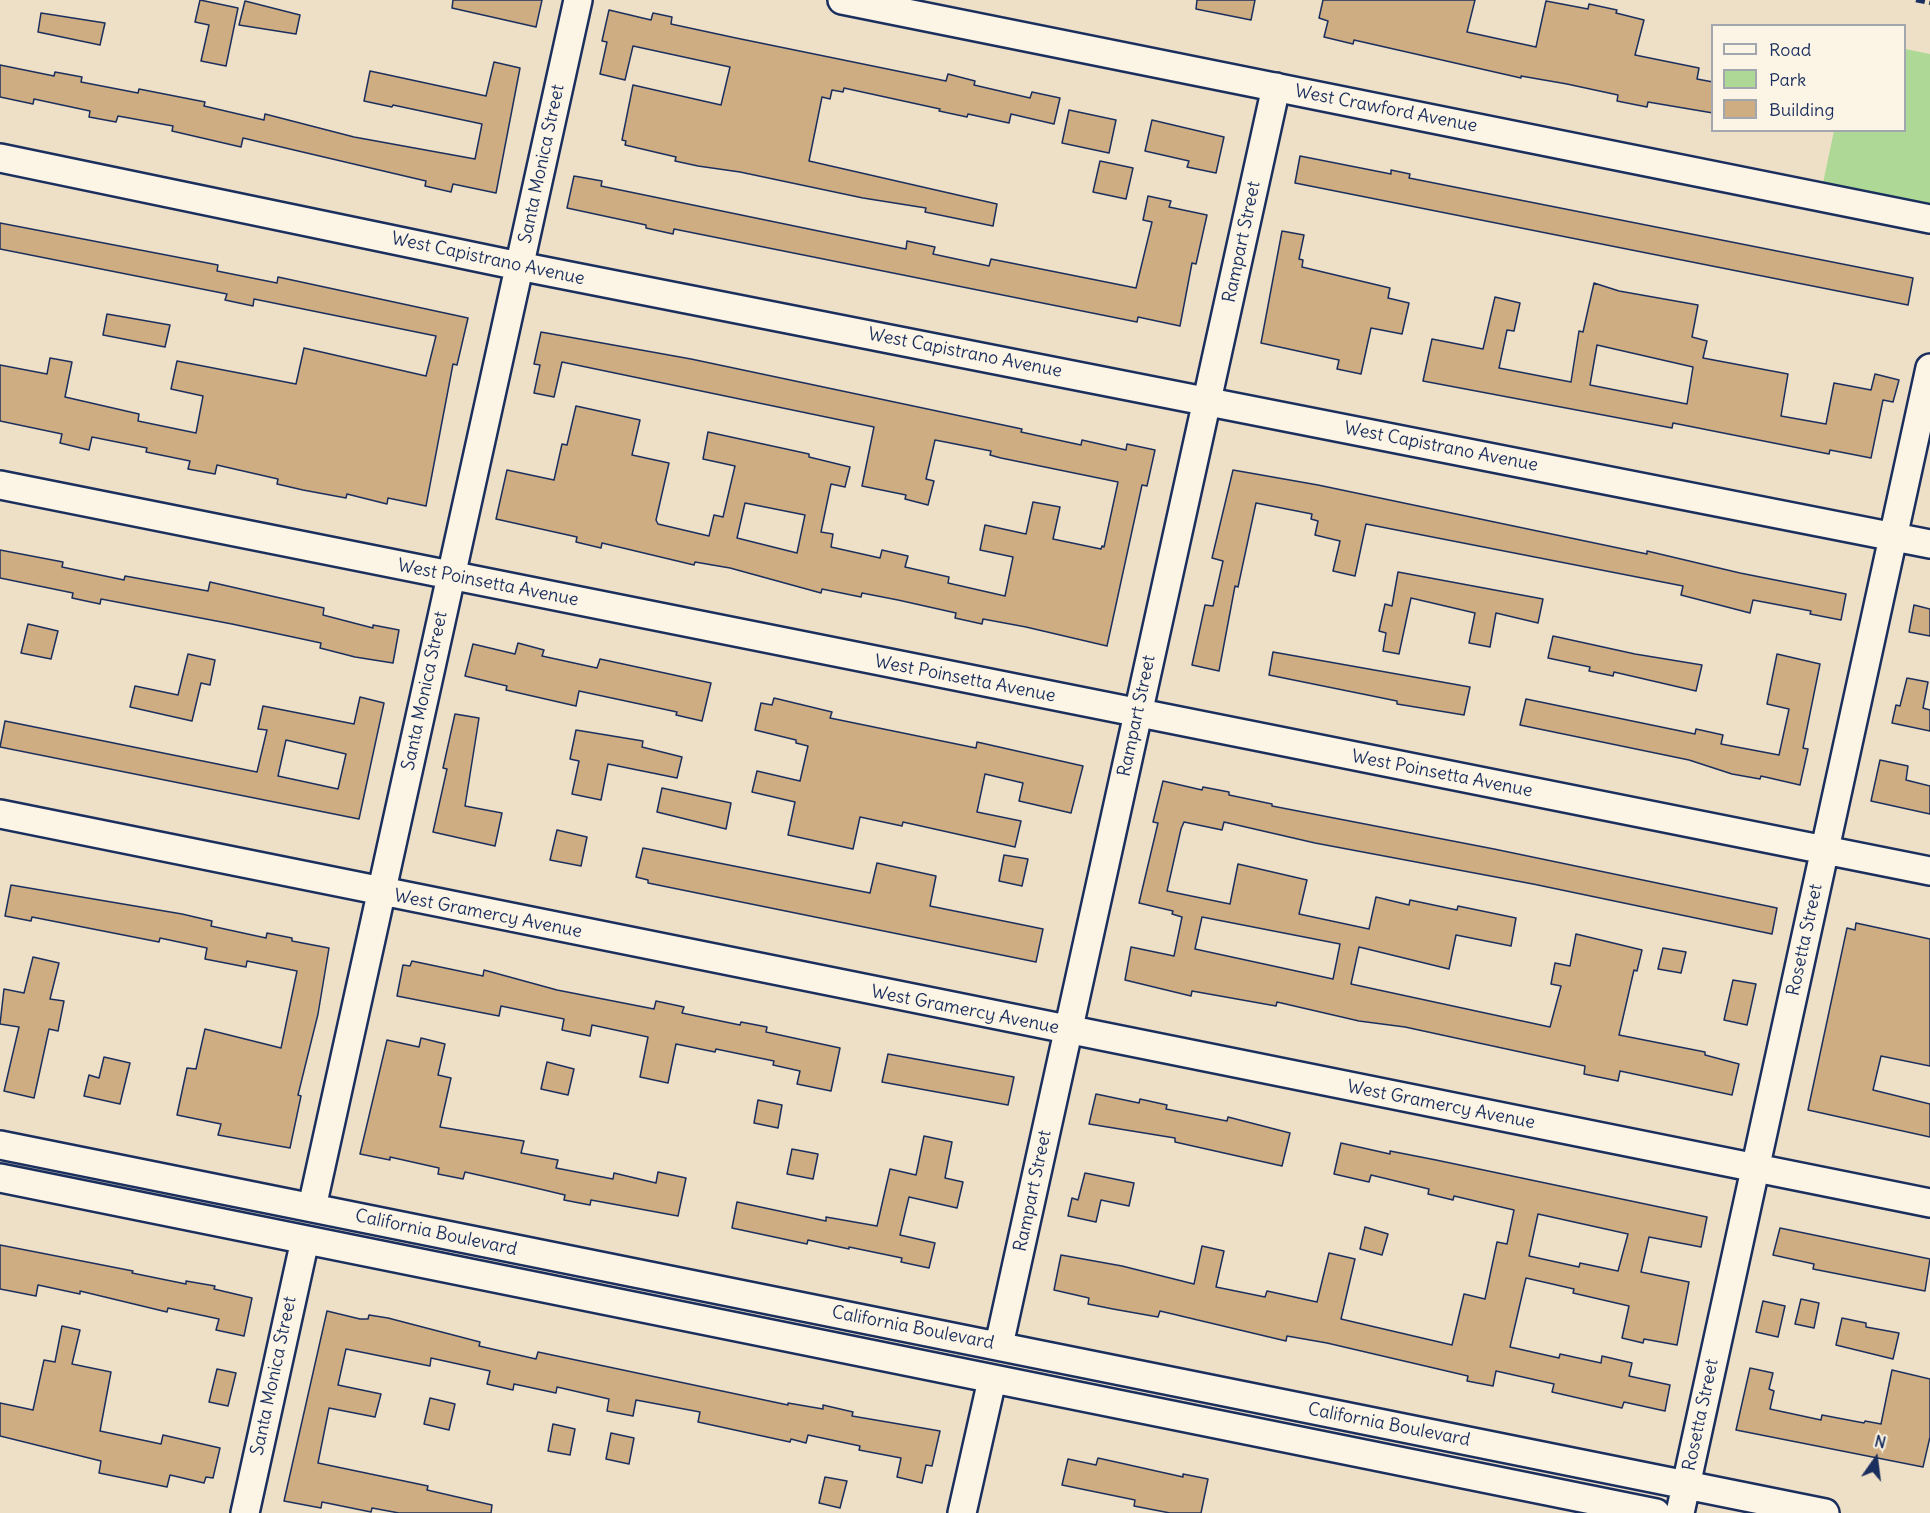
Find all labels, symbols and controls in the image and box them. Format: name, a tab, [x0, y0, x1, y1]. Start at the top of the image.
legend	[1711, 24, 1906, 132]
text: Road	[1769, 38, 1811, 61]
text: Park	[1769, 68, 1806, 91]
street label: West Crawford Avenue	[1293, 81, 1479, 137]
street label: Santa Monica Street	[515, 83, 569, 245]
text: Building	[1769, 98, 1834, 121]
street label: Rampart Street	[1219, 179, 1265, 305]
street label: West Capistrano Avenue	[389, 228, 587, 290]
street label: West Capistrano Avenue	[866, 324, 1064, 382]
street label: West Capistrano Avenue	[1342, 418, 1540, 476]
street label: West Poinsetta Avenue	[396, 555, 580, 611]
street label: Santa Monica Street	[398, 610, 452, 772]
street label: West Poinsetta Avenue	[873, 651, 1057, 707]
street label: Rampart Street	[1114, 653, 1160, 779]
street label: West Poinsetta Avenue	[1350, 746, 1534, 802]
street label: Rosetta Street	[1783, 882, 1827, 998]
street label: West Gramercy Avenue	[392, 885, 584, 943]
street label: West Gramercy Avenue	[869, 981, 1061, 1039]
street label: West Gramercy Avenue	[1345, 1076, 1537, 1134]
street label: Rampart Street	[1010, 1128, 1056, 1254]
street label: California Boulevard	[353, 1205, 519, 1261]
street label: Santa Monica Street	[247, 1295, 301, 1457]
street label: California Boulevard	[830, 1302, 996, 1354]
street label: Rosetta Street	[1679, 1357, 1723, 1473]
street label: California Boulevard	[1306, 1399, 1472, 1451]
north arrow	[1846, 1429, 1906, 1489]
text: N	[1873, 1430, 1888, 1453]

